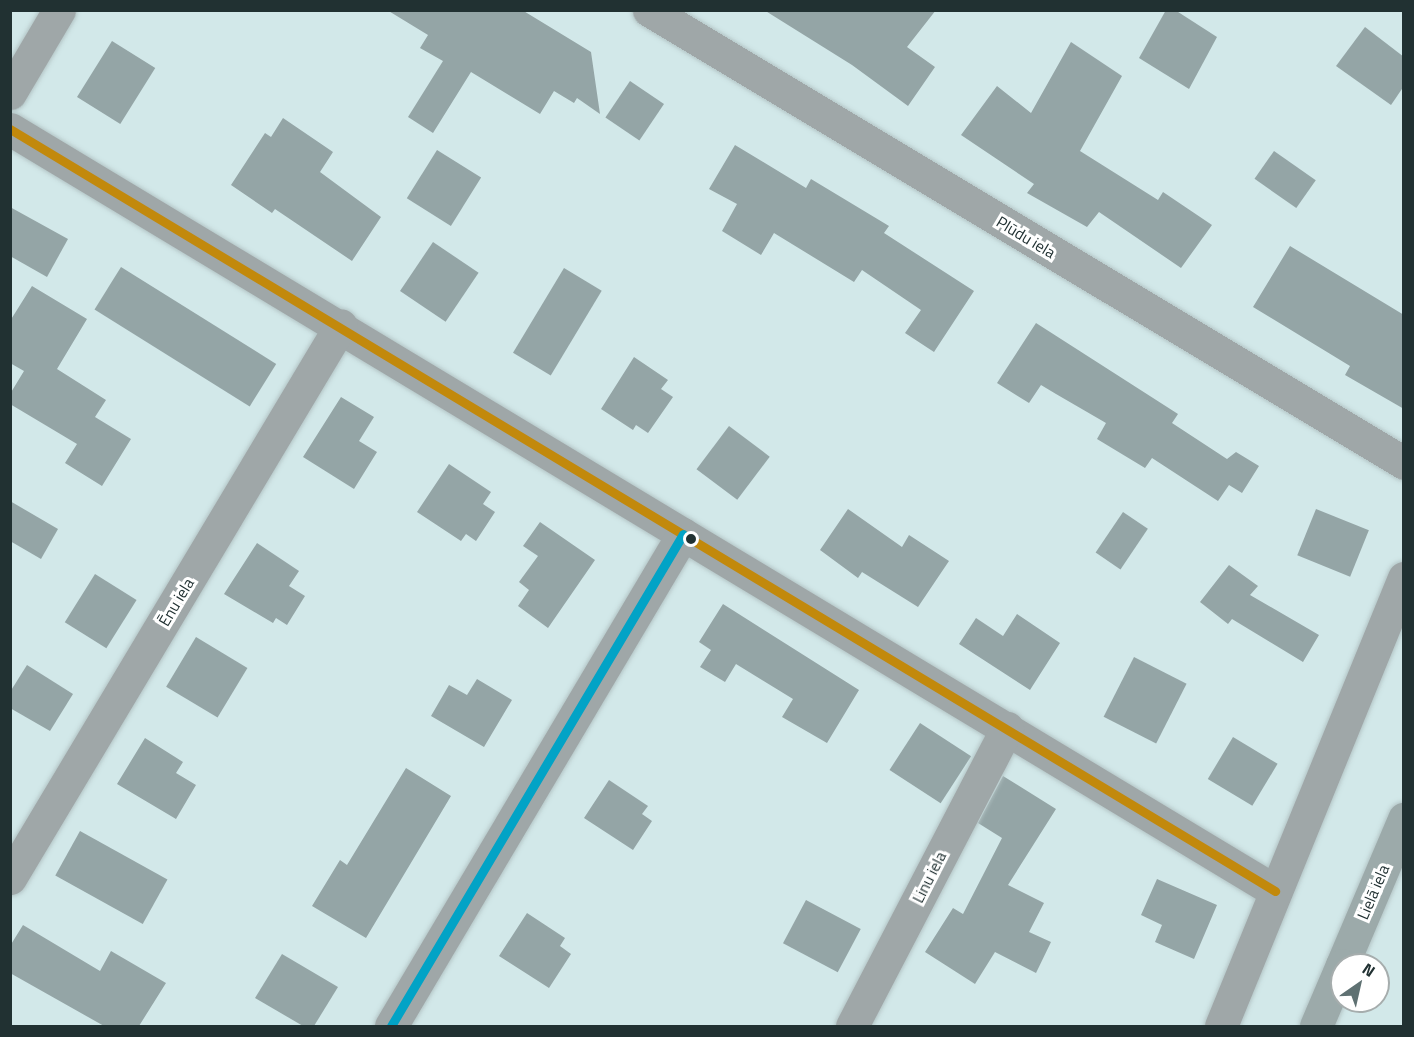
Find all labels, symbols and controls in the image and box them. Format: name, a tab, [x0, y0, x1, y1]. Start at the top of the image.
street label: Plūdu iela	[993, 212, 1059, 262]
unlabelled marker	[685, 533, 697, 545]
street label: Ēnu iela	[154, 574, 198, 630]
street label: Linu iela	[908, 848, 950, 906]
street label: Lielā iela	[1353, 862, 1393, 922]
north arrow	[1330, 953, 1390, 1013]
text: N	[1358, 957, 1380, 983]

